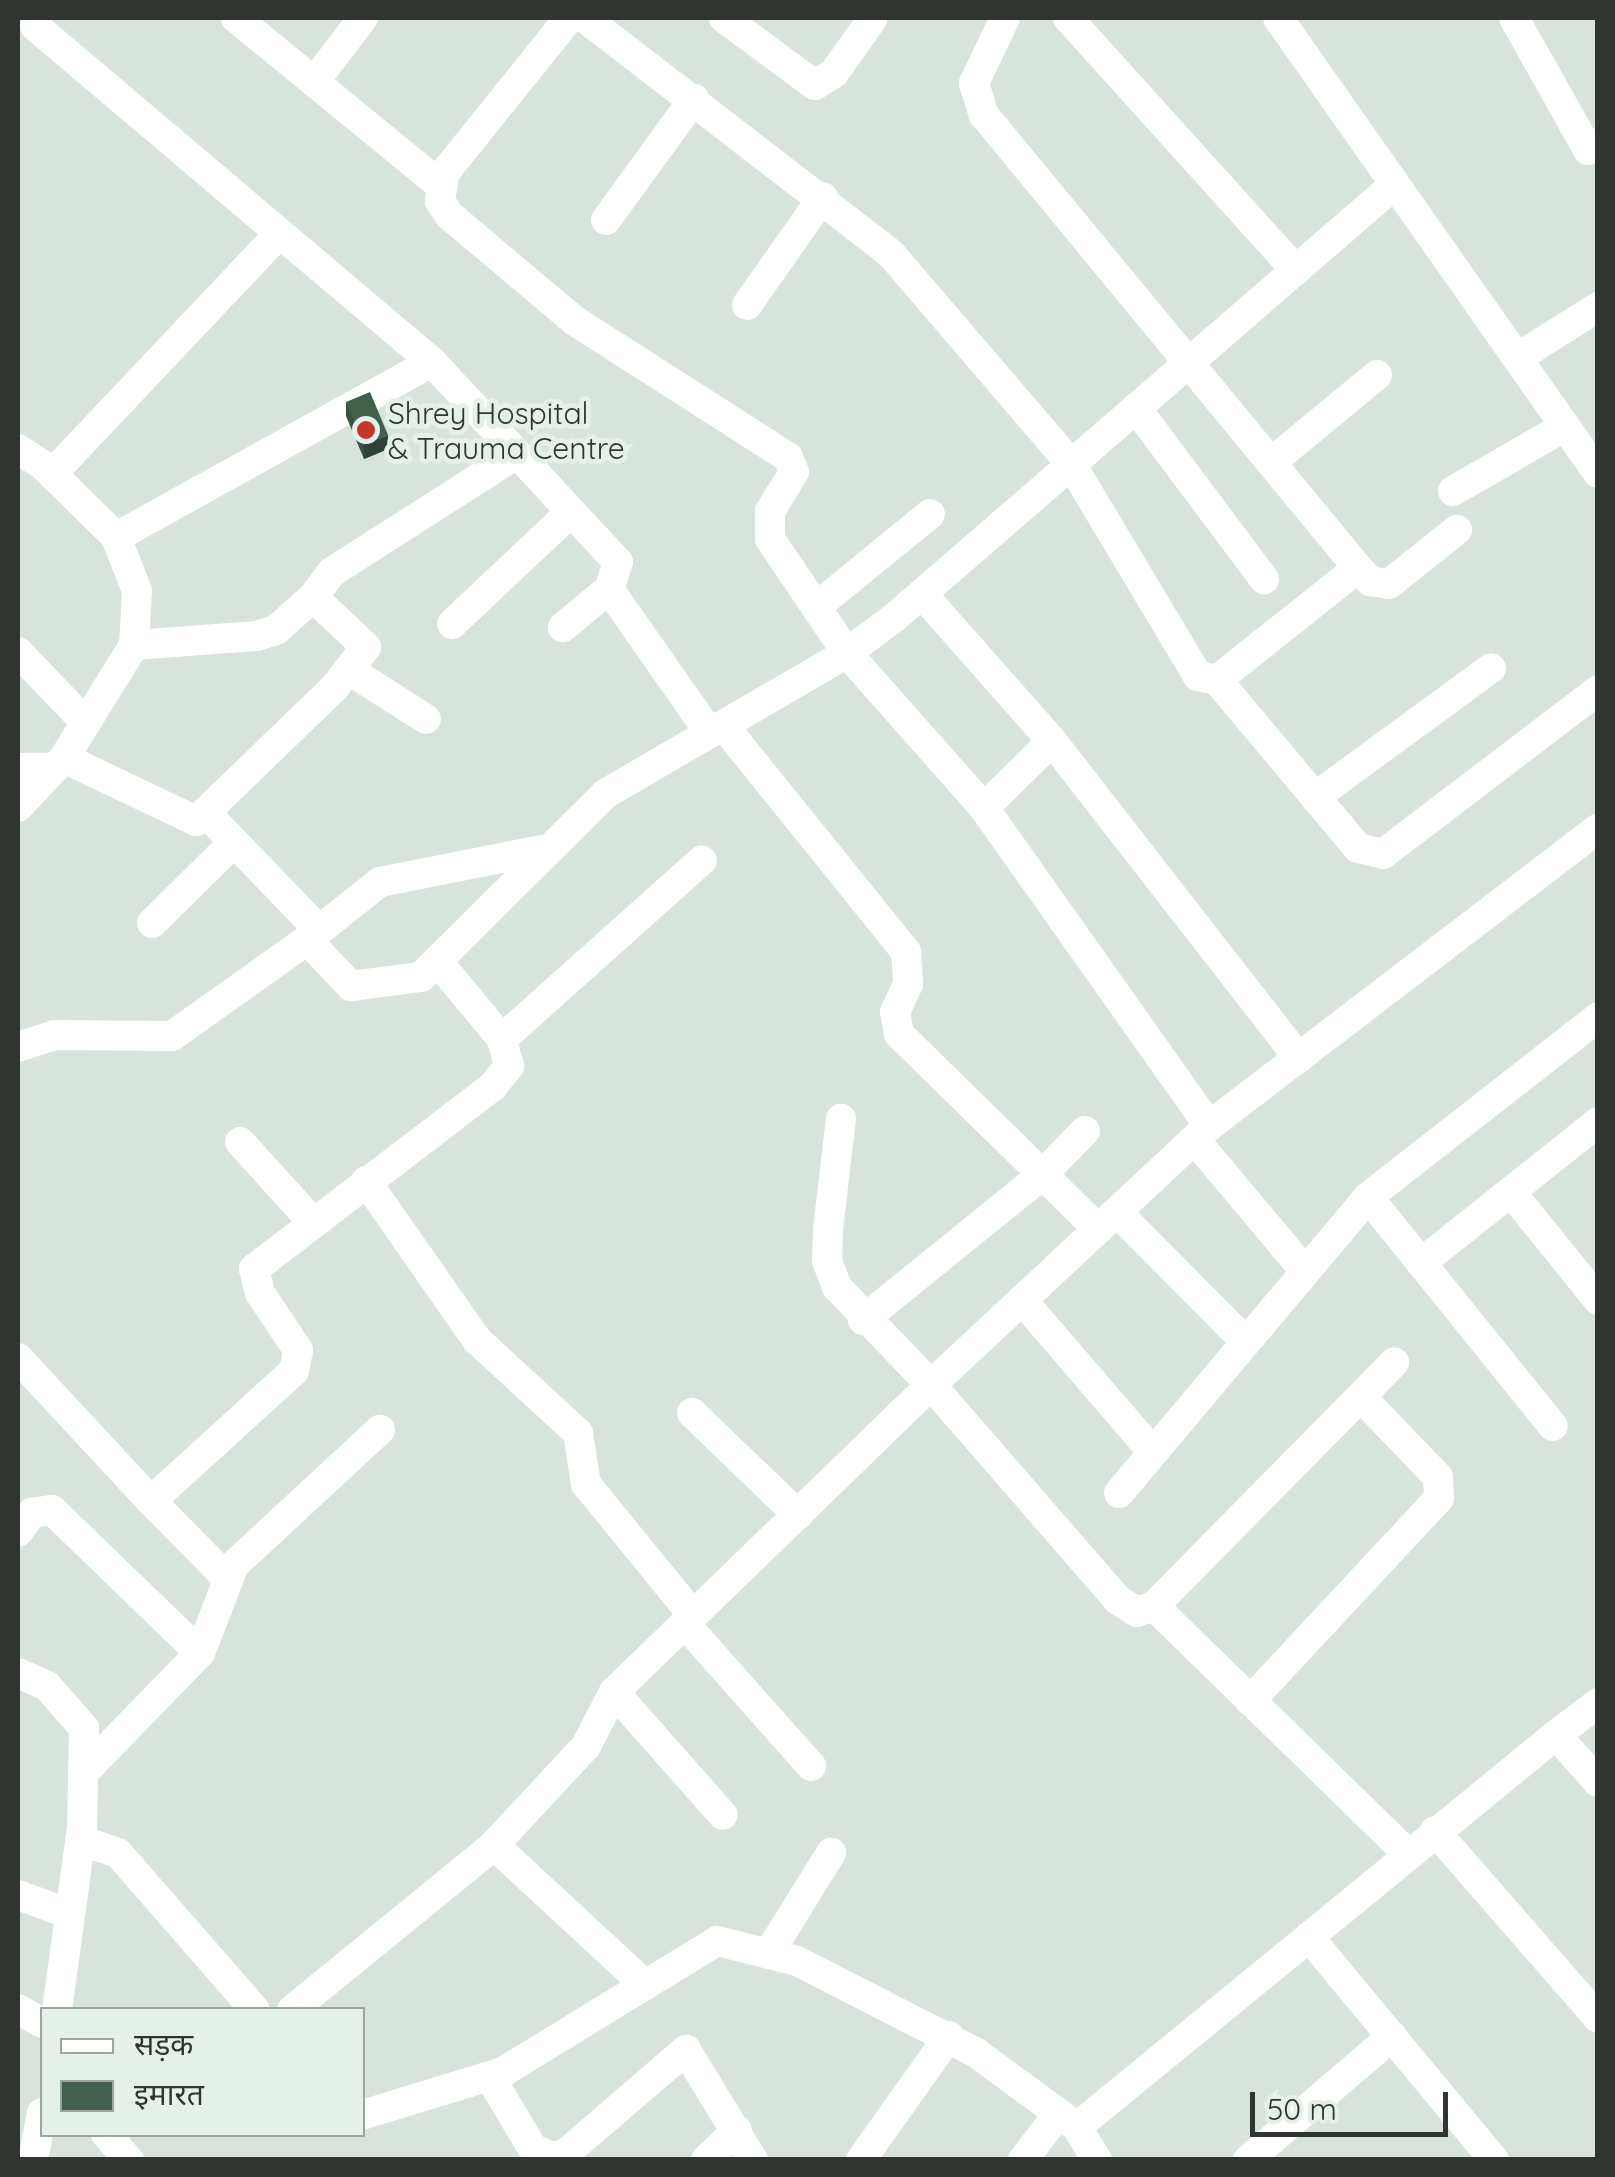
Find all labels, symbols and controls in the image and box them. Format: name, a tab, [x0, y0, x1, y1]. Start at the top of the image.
place label: Shrey Hospital & Trauma Centre	[388, 395, 625, 466]
marker: Shrey Hospital & Trauma Centre	[353, 417, 379, 443]
legend	[40, 2007, 365, 2137]
text: सड़क	[134, 2025, 193, 2063]
scale bar	[1255, 2072, 1452, 2134]
text: इमारत	[134, 2075, 204, 2113]
text: 50 m	[1267, 2090, 1337, 2128]

